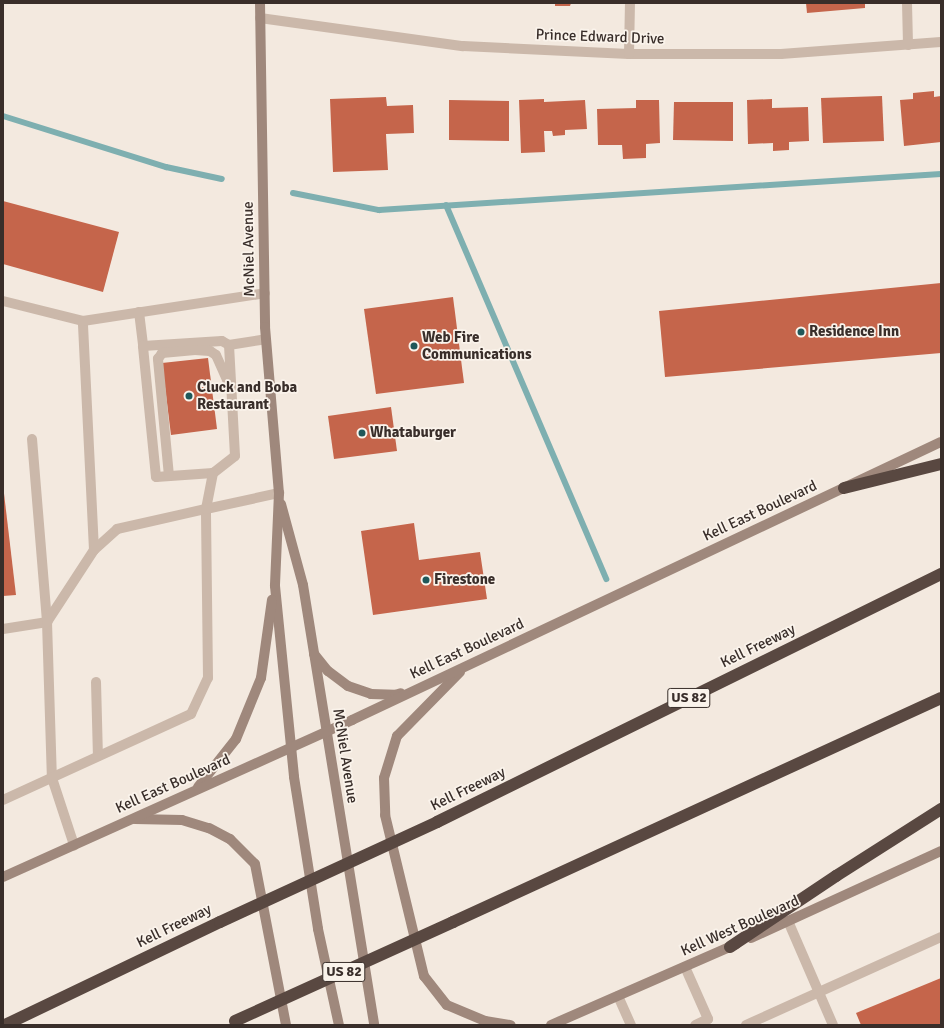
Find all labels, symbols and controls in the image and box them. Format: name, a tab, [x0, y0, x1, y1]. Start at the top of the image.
street label: Prince Edward Drive	[535, 26, 665, 48]
street label: McNiel Avenue	[239, 201, 259, 297]
place label: Residence Inn	[809, 323, 899, 341]
marker: Residence Inn	[796, 327, 806, 337]
place label: Web Fire Communications	[422, 328, 532, 363]
marker: Web Fire Communications	[409, 341, 419, 351]
place label: Cluck and Boba Restaurant	[197, 378, 297, 413]
marker: Cluck and Boba Restaurant	[184, 391, 194, 401]
place label: Whataburger	[370, 424, 456, 442]
marker: Whataburger	[357, 428, 367, 438]
street label: Kell East Boulevard	[700, 477, 820, 545]
place label: Firestone	[434, 571, 495, 589]
marker: Firestone	[421, 575, 431, 585]
street label: Kell East Boulevard	[407, 615, 527, 683]
street label: Kell Freeway	[718, 620, 798, 672]
road number: US 82	[667, 686, 711, 710]
street label: McNiel Avenue	[329, 707, 361, 805]
street label: Kell East Boulevard	[113, 751, 233, 817]
street label: Kell Freeway	[428, 763, 508, 815]
street label: Kell West Boulevard	[678, 892, 802, 960]
street label: Kell Freeway	[134, 900, 214, 952]
road number: US 82	[322, 960, 366, 984]

